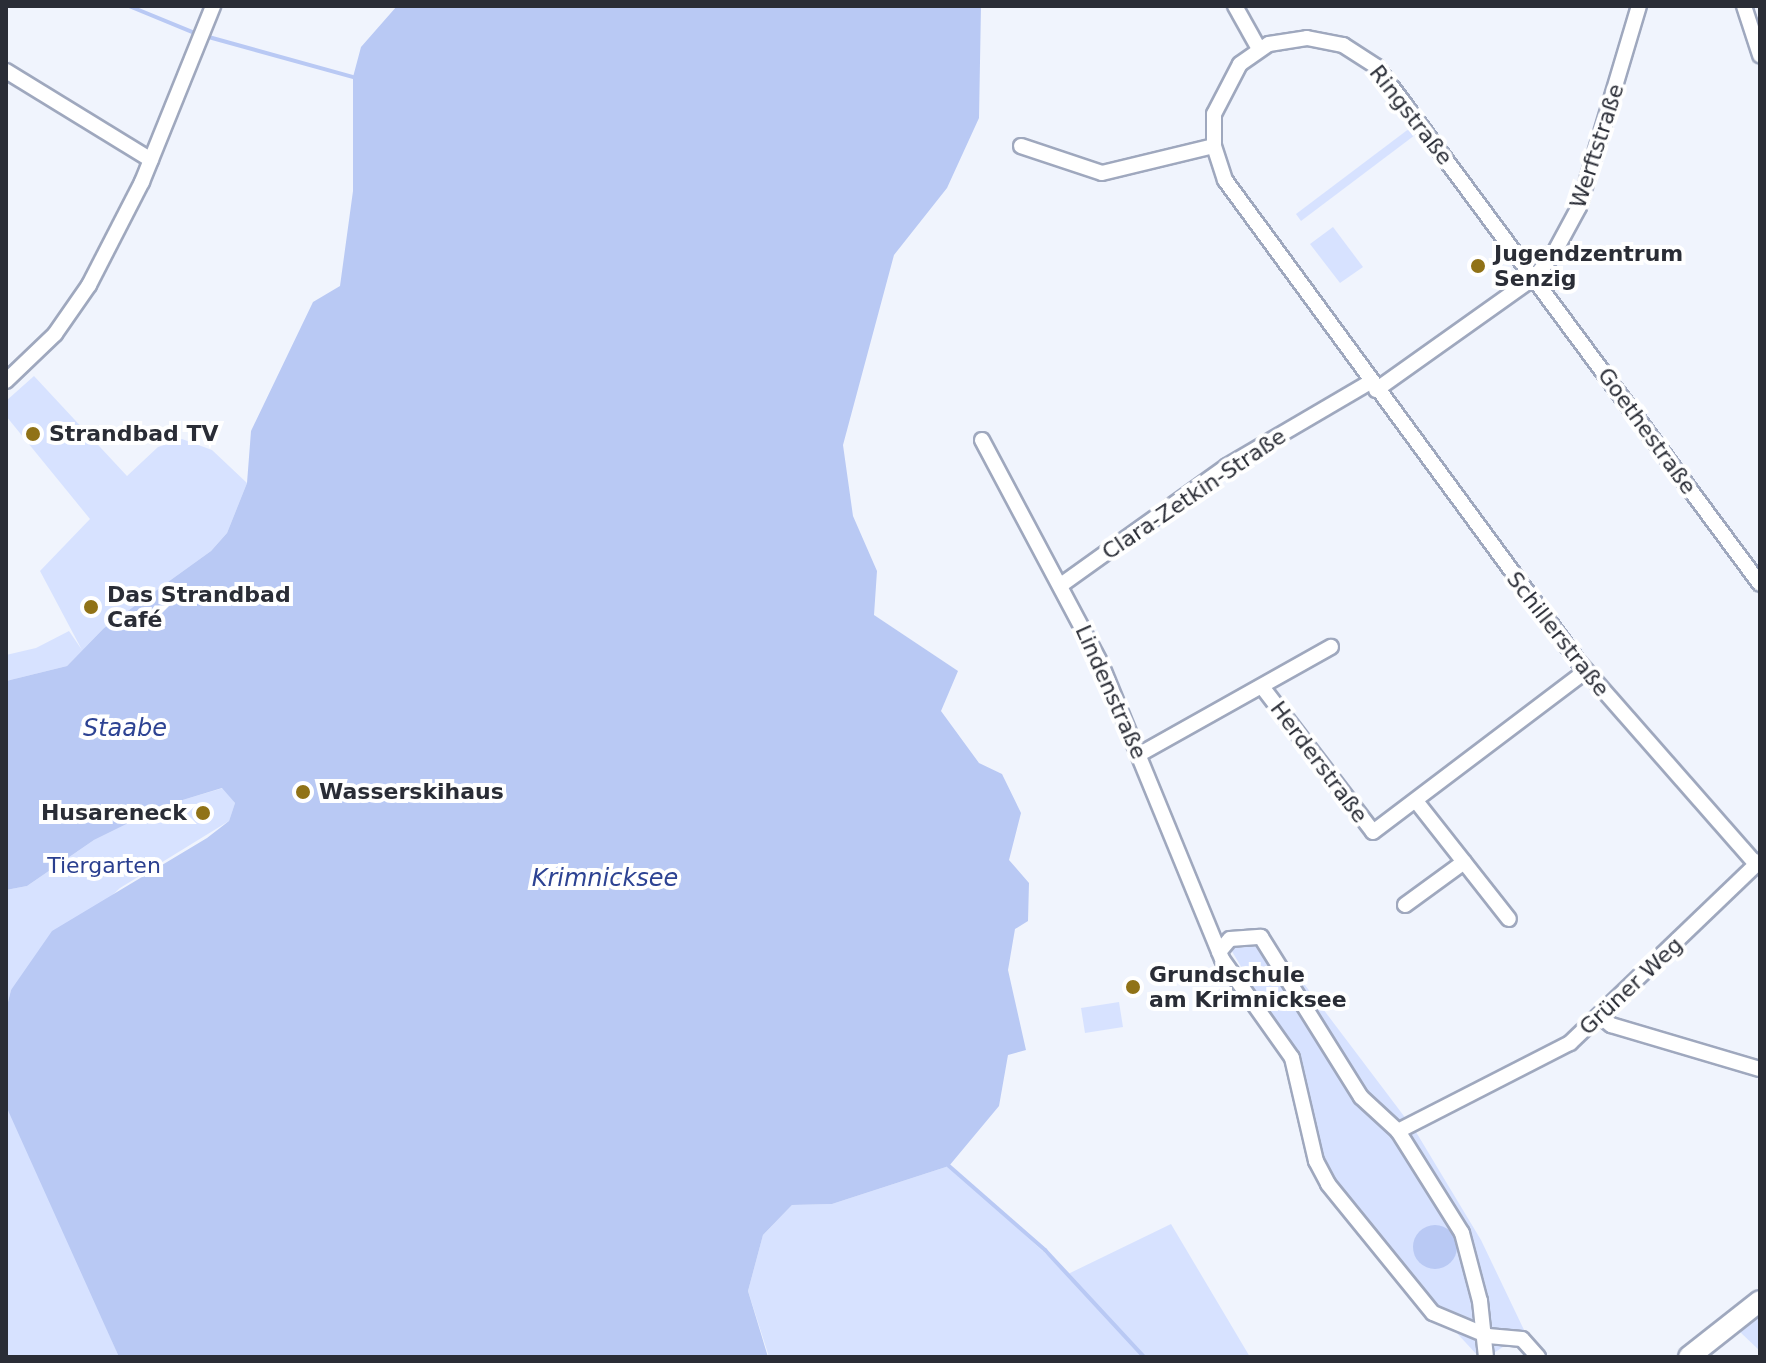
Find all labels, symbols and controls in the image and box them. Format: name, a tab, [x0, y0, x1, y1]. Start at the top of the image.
street label: Ringstraße	[1364, 60, 1458, 170]
street label: Werftstraße	[1565, 81, 1629, 211]
place label: Jugendzentrum Senzig	[1494, 240, 1683, 292]
marker: Jugendzentrum Senzig	[1469, 257, 1487, 275]
street label: Goethestraße	[1592, 363, 1702, 499]
place label: Strandbad TV	[49, 421, 219, 447]
street label: Clara-Zetkin-Straße	[1097, 423, 1291, 565]
marker: Strandbad TV	[24, 425, 42, 443]
street label: Schillerstraße	[1501, 566, 1615, 702]
place label: Das Strandbad Café	[107, 581, 291, 632]
marker: Das Strandbad Café	[82, 598, 100, 616]
street label: Lindenstraße	[1070, 621, 1152, 763]
street label: Herderstraße	[1265, 696, 1373, 828]
water label: Staabe	[83, 715, 167, 743]
place label: Wasserskihaus	[319, 779, 504, 805]
marker: Wasserskihaus	[294, 783, 312, 801]
place label: Husareneck	[41, 800, 187, 826]
marker: Husareneck	[194, 804, 212, 822]
park label: Tiergarten	[47, 853, 161, 879]
water label: Krimnicksee	[532, 865, 678, 893]
street label: Grüner Weg	[1574, 931, 1688, 1041]
place label: Grundschule am Krimnicksee	[1149, 961, 1347, 1012]
marker: Grundschule am Krimnicksee	[1124, 978, 1142, 996]

